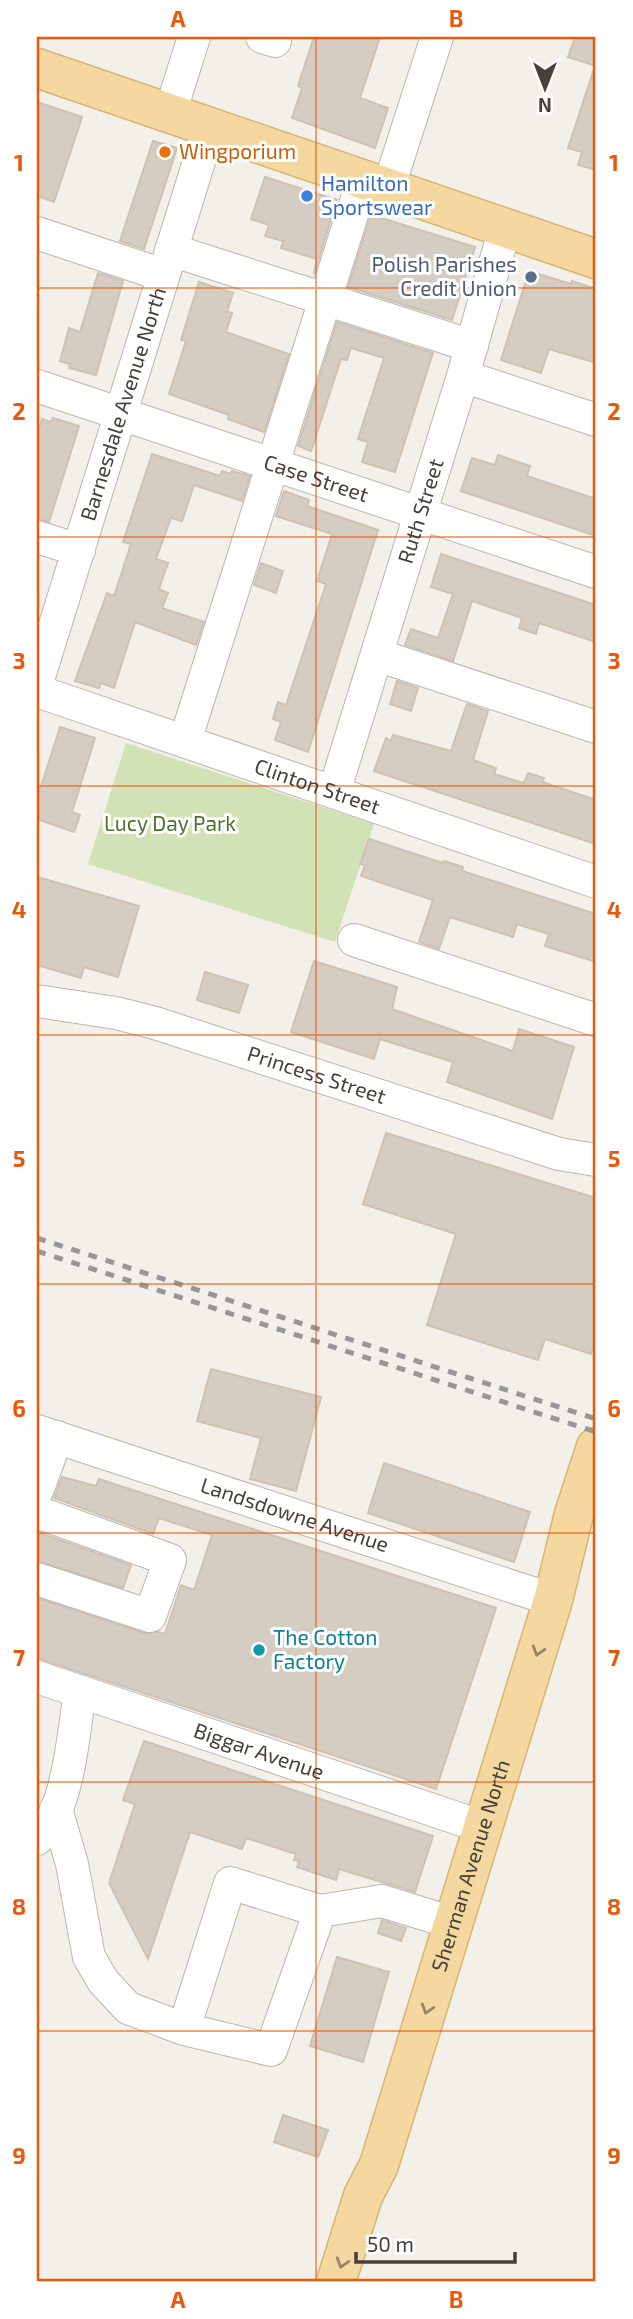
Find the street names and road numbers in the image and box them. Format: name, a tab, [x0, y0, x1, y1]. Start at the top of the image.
street label: Barnesdale Avenue North	[74, 284, 170, 523]
street label: Case Street	[261, 448, 372, 506]
street label: Ruth Street	[392, 455, 448, 566]
street label: Clinton Street	[252, 752, 384, 818]
street label: Princess Street	[245, 1040, 389, 1108]
street label: Landsdowne Avenue	[198, 1471, 392, 1556]
street label: Biggar Avenue	[191, 1717, 328, 1784]
street label: Sherman Avenue North	[425, 1756, 514, 1974]

